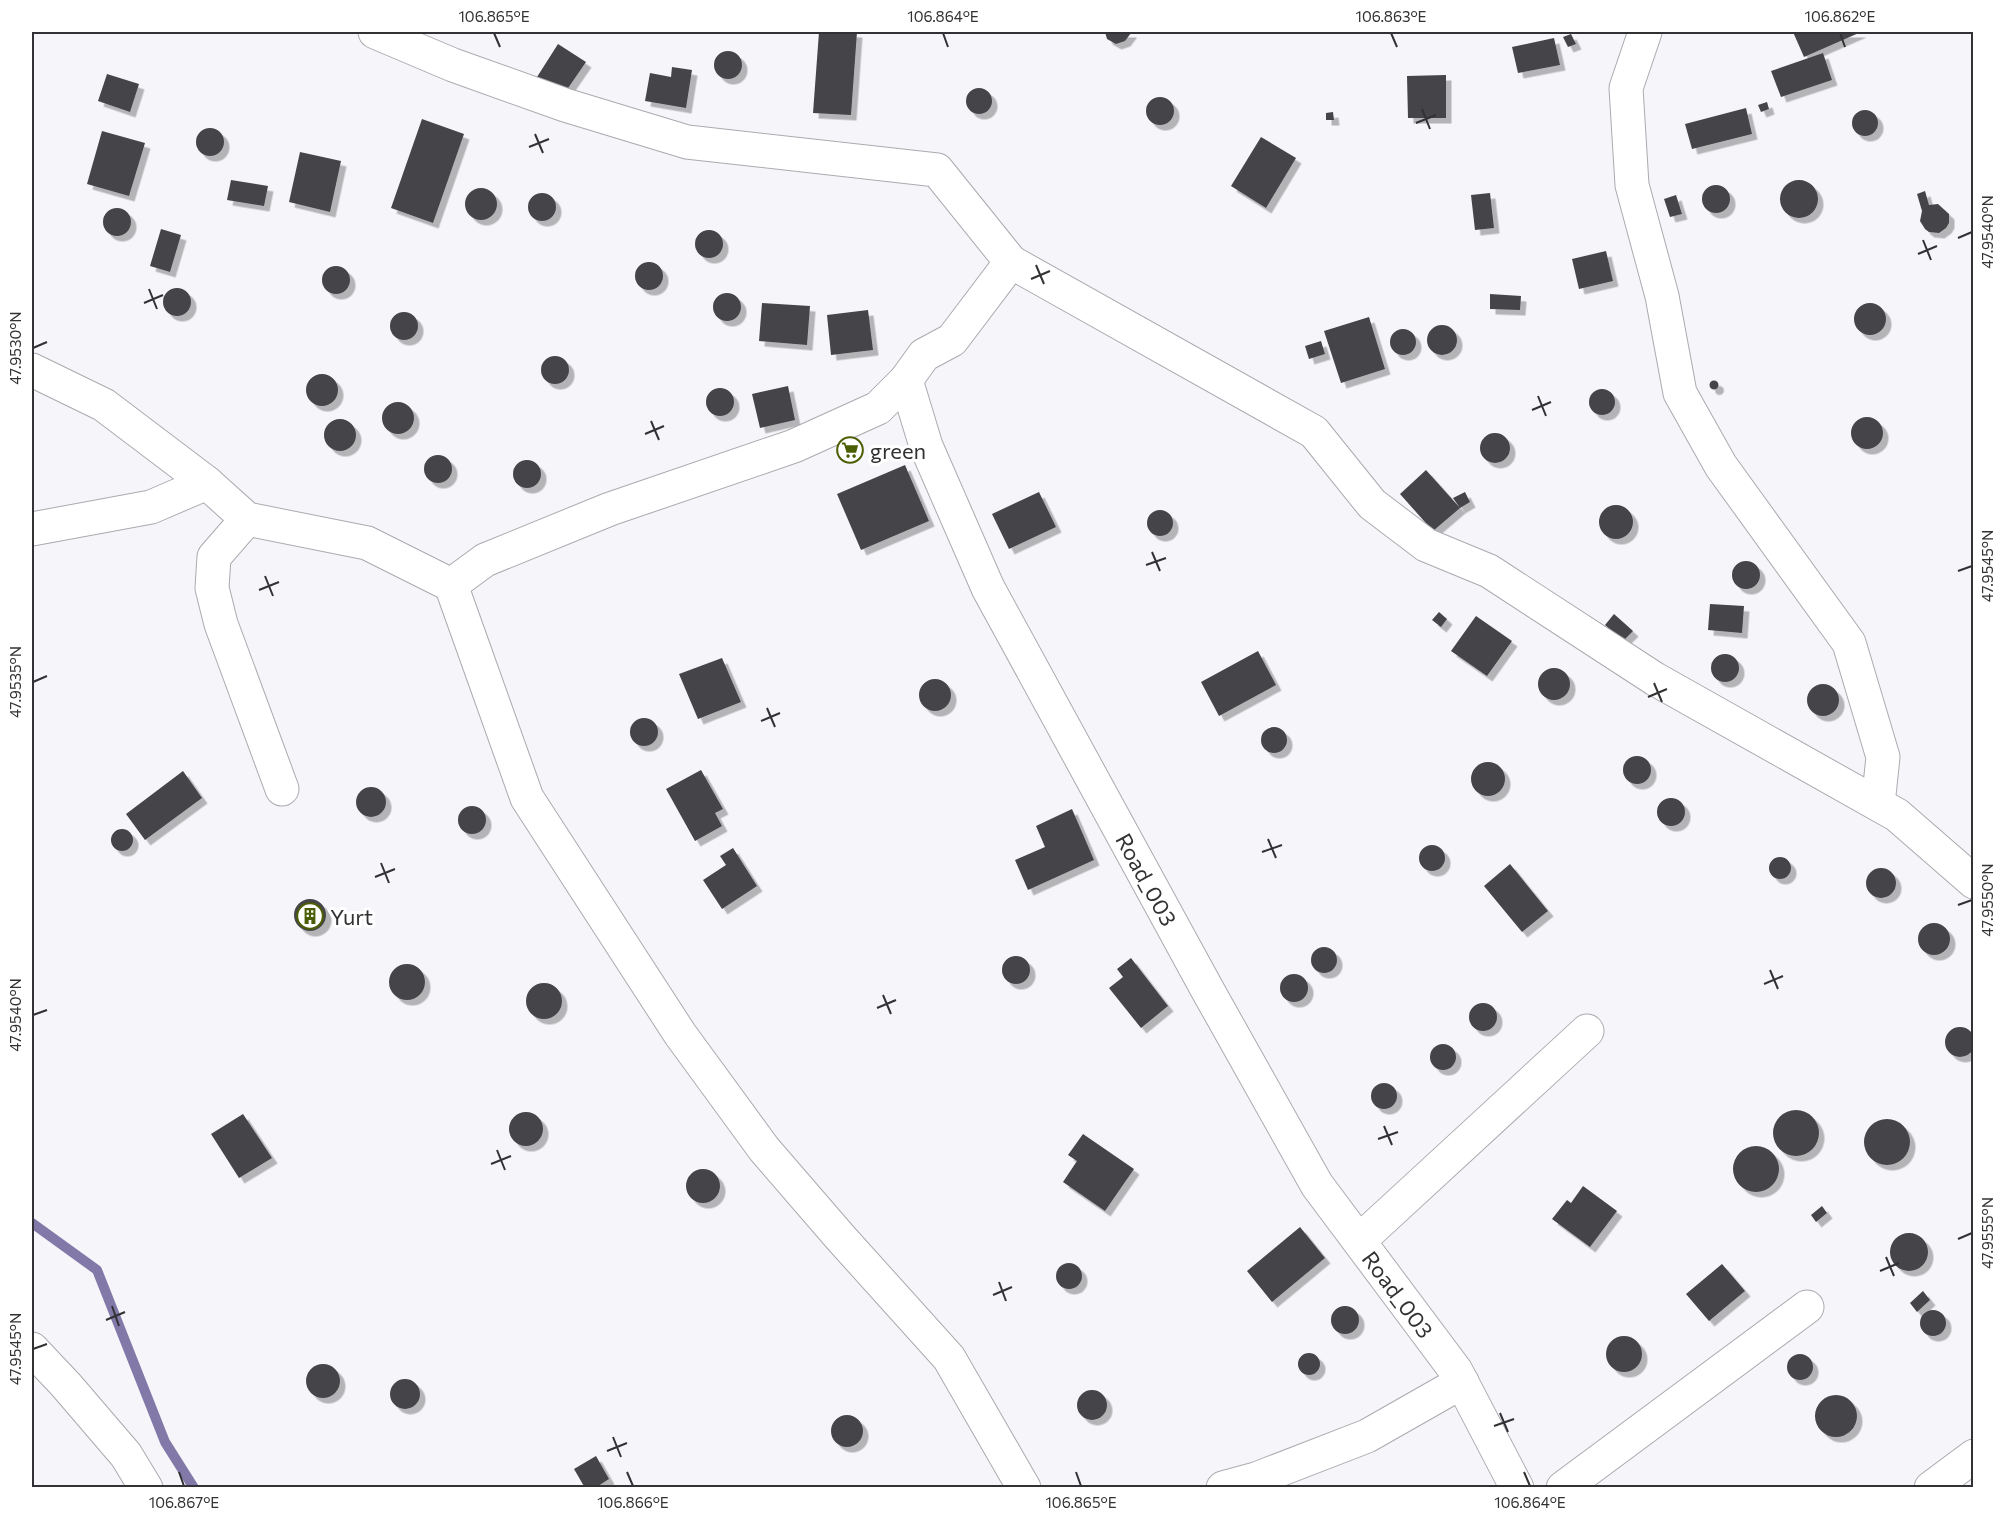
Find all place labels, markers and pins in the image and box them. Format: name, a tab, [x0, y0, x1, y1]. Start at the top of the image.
supermarket icon: green	[835, 435, 865, 465]
place label: green	[870, 437, 926, 464]
building icon: Yurt	[295, 901, 325, 931]
place label: Yurt	[330, 903, 373, 930]

